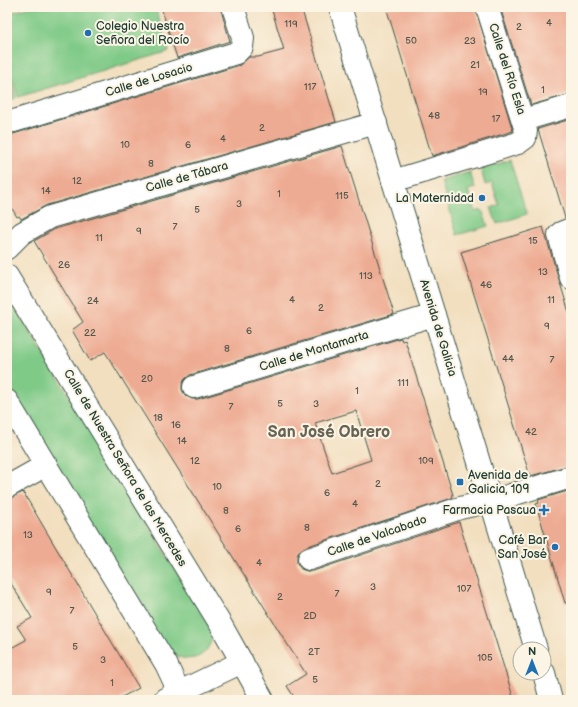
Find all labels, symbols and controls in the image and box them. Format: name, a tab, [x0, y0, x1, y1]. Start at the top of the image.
house number: 4	[546, 17, 552, 29]
house number: 119	[284, 18, 298, 30]
place label: Colegio Nuestra Señora del Rocío	[96, 19, 190, 48]
street label: Calle del Río Esla	[485, 21, 529, 117]
house number: 2	[516, 21, 522, 33]
marker: Colegio Nuestra Señora del Rocío	[83, 28, 93, 38]
house number: 50	[405, 35, 417, 47]
house number: 23	[464, 35, 476, 47]
house number: 21	[470, 59, 480, 71]
street label: Calle de Losacio	[104, 60, 195, 100]
house number: 117	[304, 81, 316, 93]
house number: 1	[541, 84, 545, 96]
house number: 19	[478, 86, 488, 98]
house number: 48	[428, 110, 440, 122]
house number: 17	[492, 113, 500, 125]
house number: 2	[259, 122, 265, 134]
house number: 4	[220, 133, 226, 145]
house number: 10	[120, 139, 130, 151]
house number: 6	[185, 139, 191, 151]
street label: Calle de Tábara	[144, 158, 230, 196]
house number: 8	[148, 158, 154, 170]
house number: 12	[72, 175, 82, 187]
house number: 14	[41, 185, 51, 197]
house number: 1	[277, 188, 281, 200]
house number: 115	[335, 190, 349, 202]
place label: La Maternidad	[395, 191, 474, 206]
marker: La Maternidad	[477, 193, 487, 203]
house number: 3	[236, 198, 242, 210]
house number: 5	[194, 204, 200, 216]
house number: 7	[173, 221, 178, 233]
house number: 9	[136, 225, 142, 237]
house number: 11	[95, 232, 103, 244]
house number: 15	[528, 235, 538, 247]
house number: 26	[58, 259, 70, 271]
house number: 13	[538, 266, 548, 278]
house number: 113	[359, 270, 373, 282]
street label: Avenida de Galicia	[416, 278, 460, 379]
house number: 46	[480, 279, 492, 291]
house number: 4	[289, 294, 295, 306]
house number: 11	[547, 294, 555, 306]
house number: 24	[87, 295, 99, 307]
house number: 2	[318, 302, 324, 314]
house number: 9	[544, 320, 550, 332]
house number: 6	[246, 325, 252, 337]
house number: 22	[84, 327, 96, 339]
street label: Calle de Montamarta	[258, 327, 371, 375]
house number: 8	[224, 343, 230, 355]
house number: 44	[502, 353, 514, 365]
house number: 7	[550, 354, 555, 366]
street label: Calle de Nuestra Señora de las Mercedes	[60, 367, 190, 569]
house number: 20	[141, 373, 153, 385]
house number: 111	[397, 377, 409, 389]
house number: 1	[355, 385, 359, 397]
house number: 5	[277, 398, 283, 410]
house number: 3	[313, 398, 319, 410]
house number: 7	[229, 401, 234, 413]
house number: 18	[153, 412, 163, 424]
house number: 16	[171, 419, 181, 431]
district label: San José Obrero	[268, 423, 390, 442]
house number: 42	[525, 426, 537, 438]
house number: 14	[177, 435, 187, 447]
house number: 12	[190, 455, 200, 467]
house number: 109	[418, 455, 434, 467]
place label: Avenida de Galicia, 109	[468, 468, 529, 497]
marker: Avenida de Galicia, 109	[455, 477, 465, 487]
house number: 2	[375, 478, 381, 490]
house number: 10	[212, 481, 222, 493]
house number: 6	[324, 487, 330, 499]
house number: 4	[352, 498, 358, 510]
place label: Farmacia Pascua	[442, 503, 536, 518]
house number: 8	[223, 505, 229, 517]
marker: Farmacia Pascua	[539, 505, 549, 515]
street label: Calle de Valcabado	[325, 512, 429, 560]
house number: 8	[304, 522, 310, 534]
house number: 6	[235, 523, 241, 535]
house number: 13	[23, 529, 33, 541]
place label: Café Bar San José	[498, 533, 548, 562]
marker: Café Bar San José	[550, 542, 560, 552]
house number: 4	[256, 557, 262, 569]
house number: 3	[370, 581, 376, 593]
house number: 107	[457, 583, 471, 595]
house number: 9	[46, 586, 52, 598]
house number: 7	[335, 588, 340, 600]
house number: 2	[277, 591, 283, 603]
house number: 7	[70, 605, 75, 617]
house number: 2D	[303, 610, 317, 622]
house number: 5	[72, 641, 78, 653]
north arrow	[512, 641, 552, 681]
text: N	[528, 645, 536, 658]
house number: 2T	[308, 646, 320, 658]
house number: 105	[477, 652, 493, 664]
house number: 3	[100, 654, 106, 666]
house number: 5	[312, 674, 318, 686]
house number: 1	[110, 677, 114, 689]

